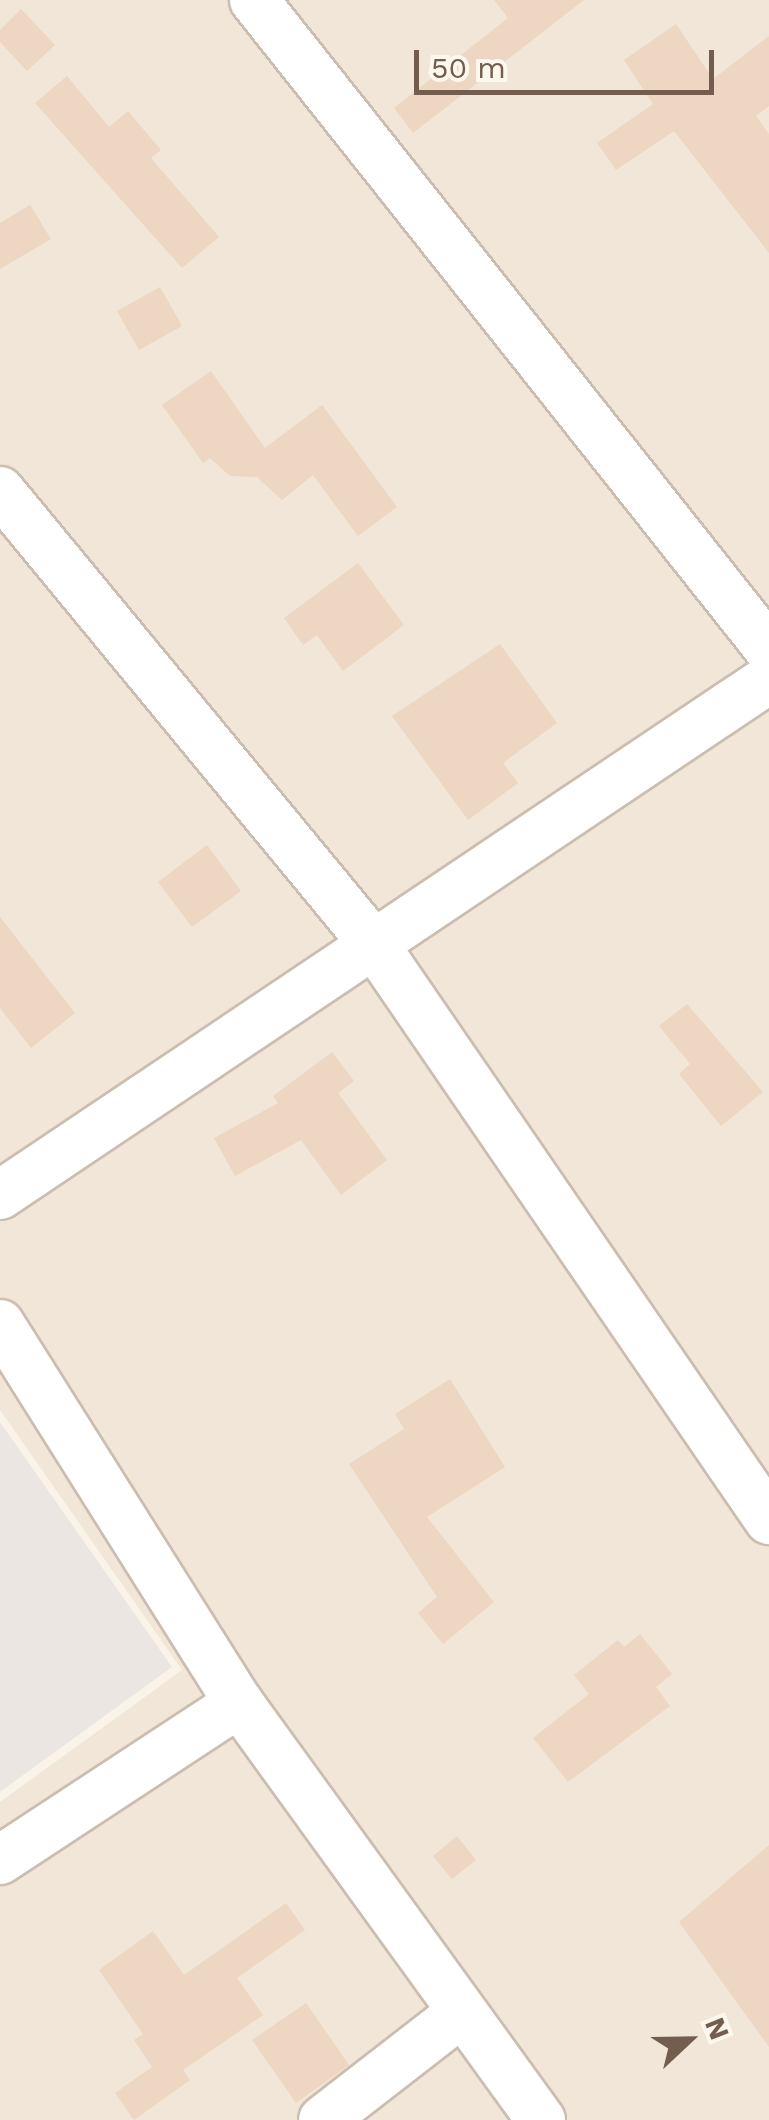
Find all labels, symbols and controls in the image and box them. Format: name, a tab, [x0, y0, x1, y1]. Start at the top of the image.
scale bar	[419, 30, 719, 92]
text: 50 m	[431, 50, 506, 85]
north arrow	[639, 1990, 739, 2090]
text: N	[698, 2013, 736, 2044]

